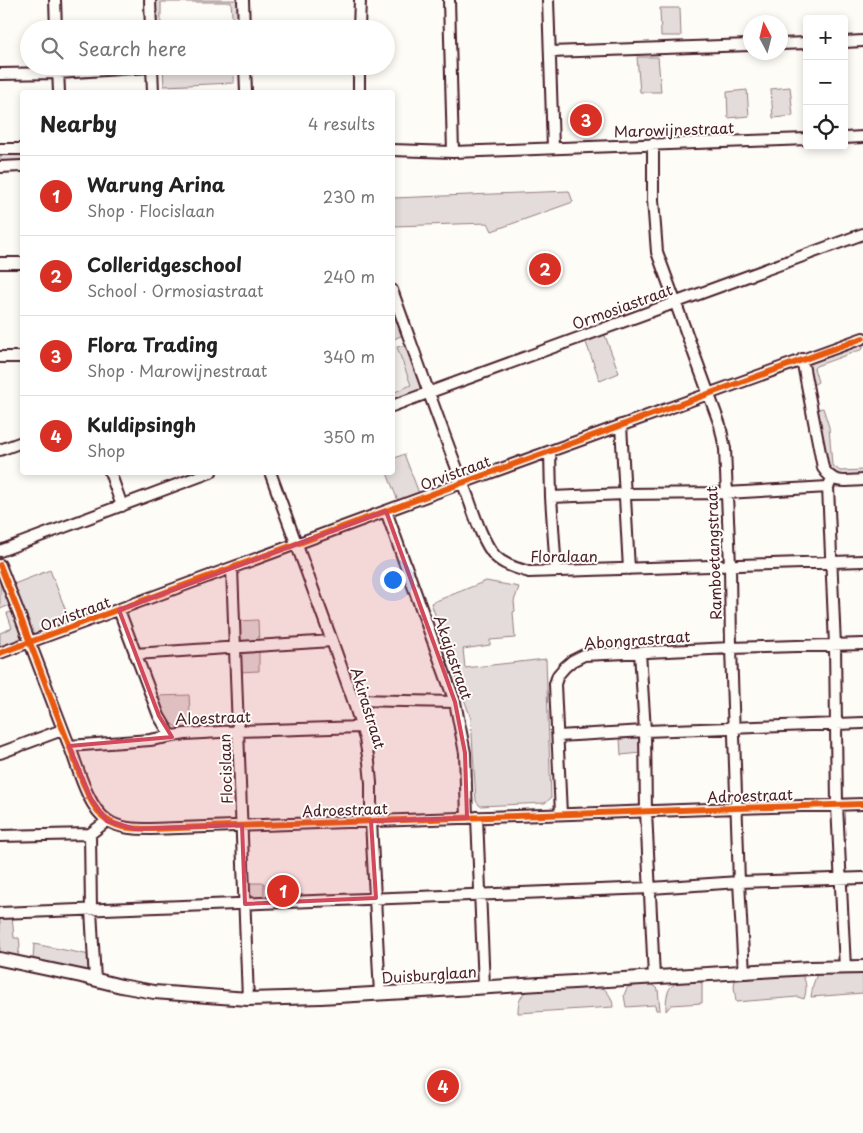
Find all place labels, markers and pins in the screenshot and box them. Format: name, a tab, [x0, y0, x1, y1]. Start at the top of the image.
pin: 3	[570, 101, 602, 139]
pin: 2	[529, 250, 561, 288]
pin: 1	[267, 872, 299, 910]
pin: 4	[427, 1067, 459, 1105]

